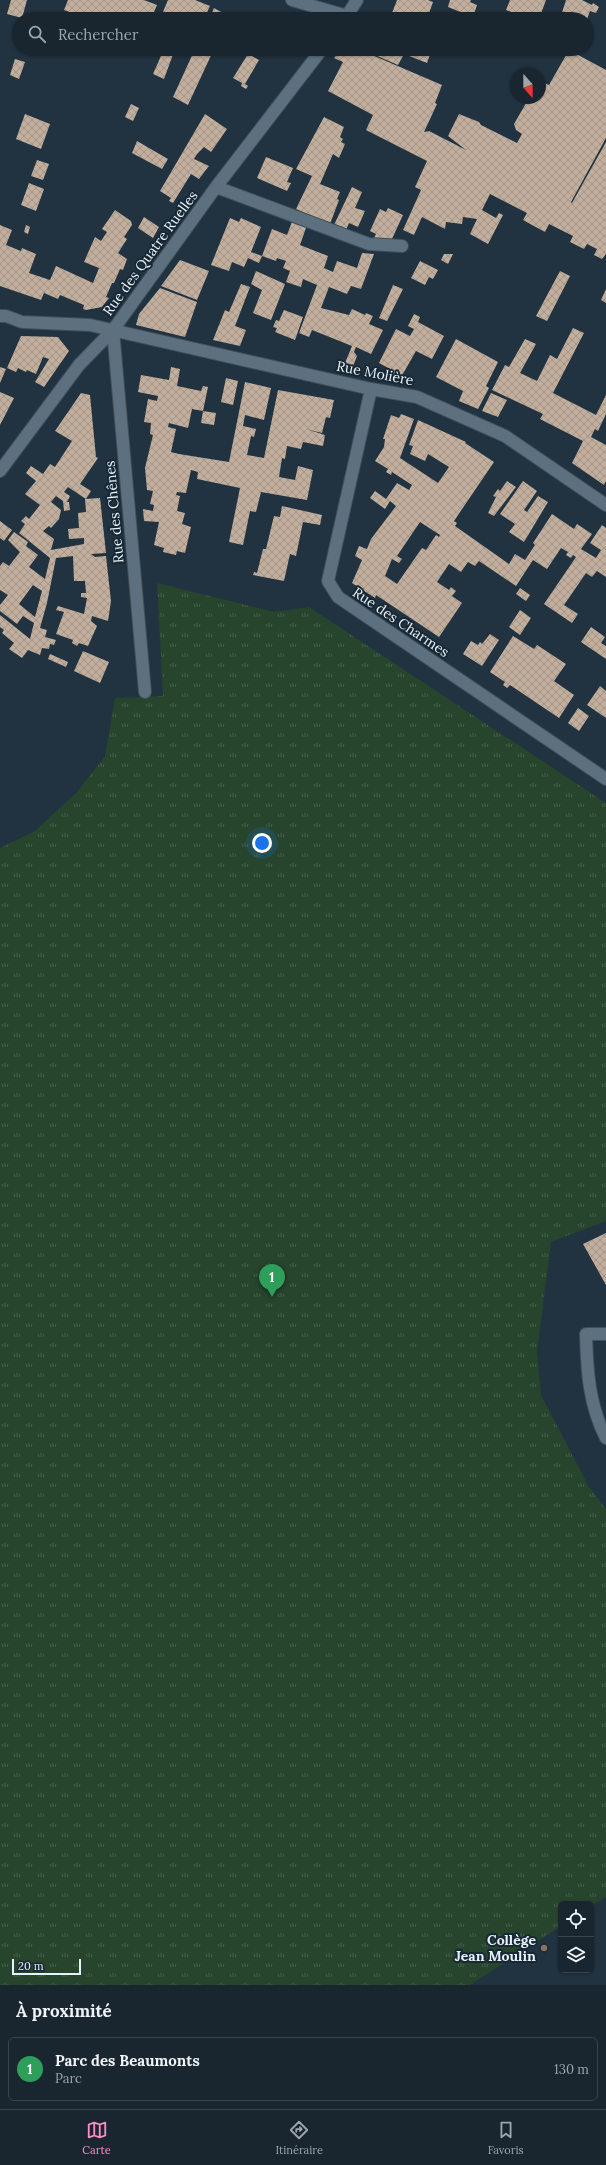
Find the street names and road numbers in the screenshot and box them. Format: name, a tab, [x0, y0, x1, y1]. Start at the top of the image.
street label: Rue des Quatre Ruelles	[99, 187, 201, 319]
street label: Rue Molière	[335, 357, 416, 389]
street label: Rue des Chênes	[101, 460, 127, 564]
street label: Rue des Charmes	[349, 583, 453, 661]

